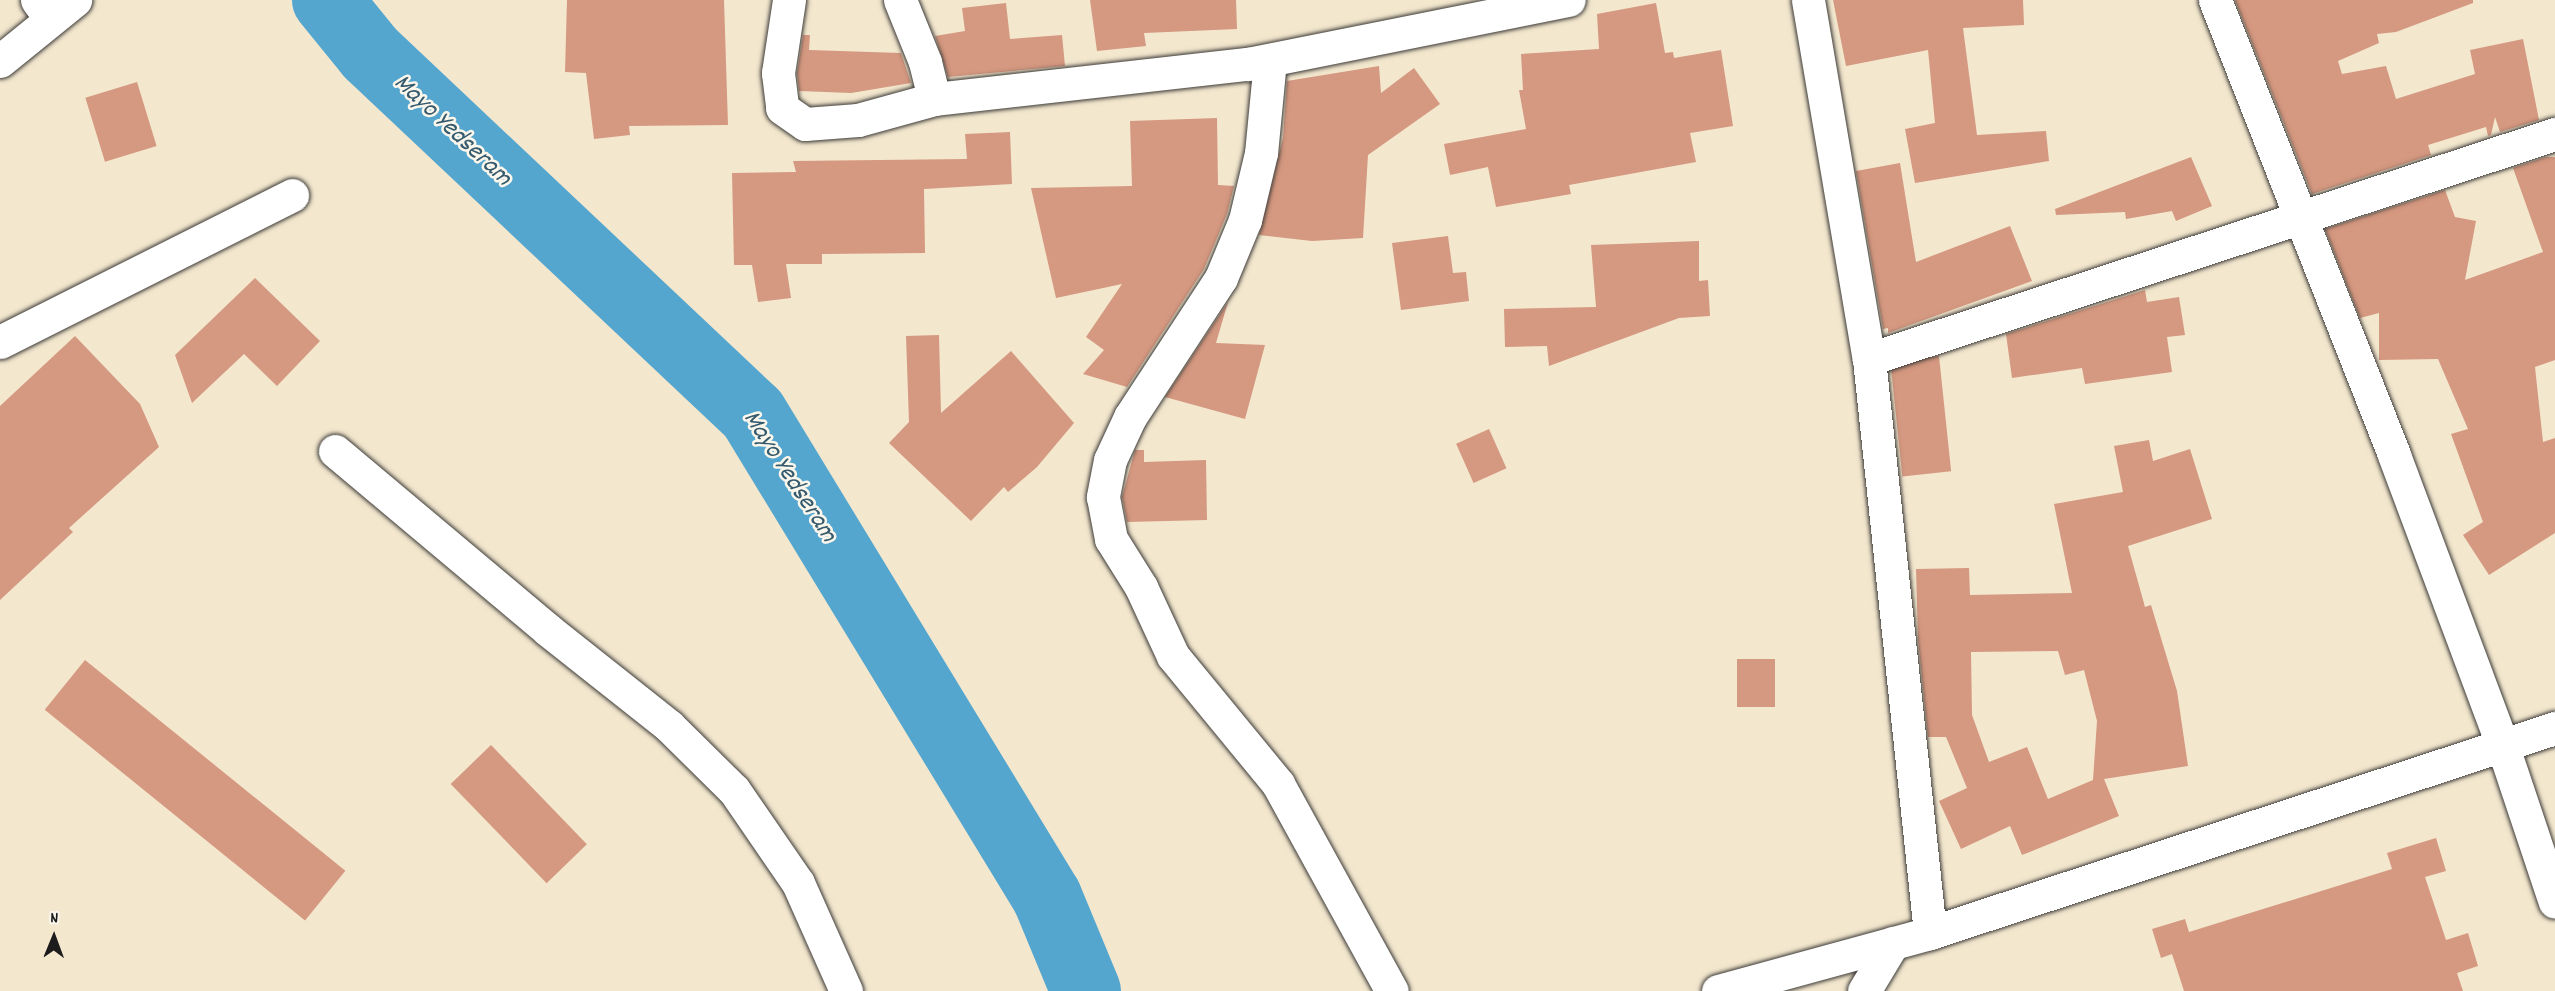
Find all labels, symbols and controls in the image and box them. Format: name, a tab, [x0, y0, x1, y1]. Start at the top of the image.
water label: Mayo Yedseram	[386, 68, 518, 194]
water label: Mayo Yedseram	[735, 405, 843, 549]
north arrow	[24, 907, 84, 967]
text: N	[50, 907, 58, 930]

